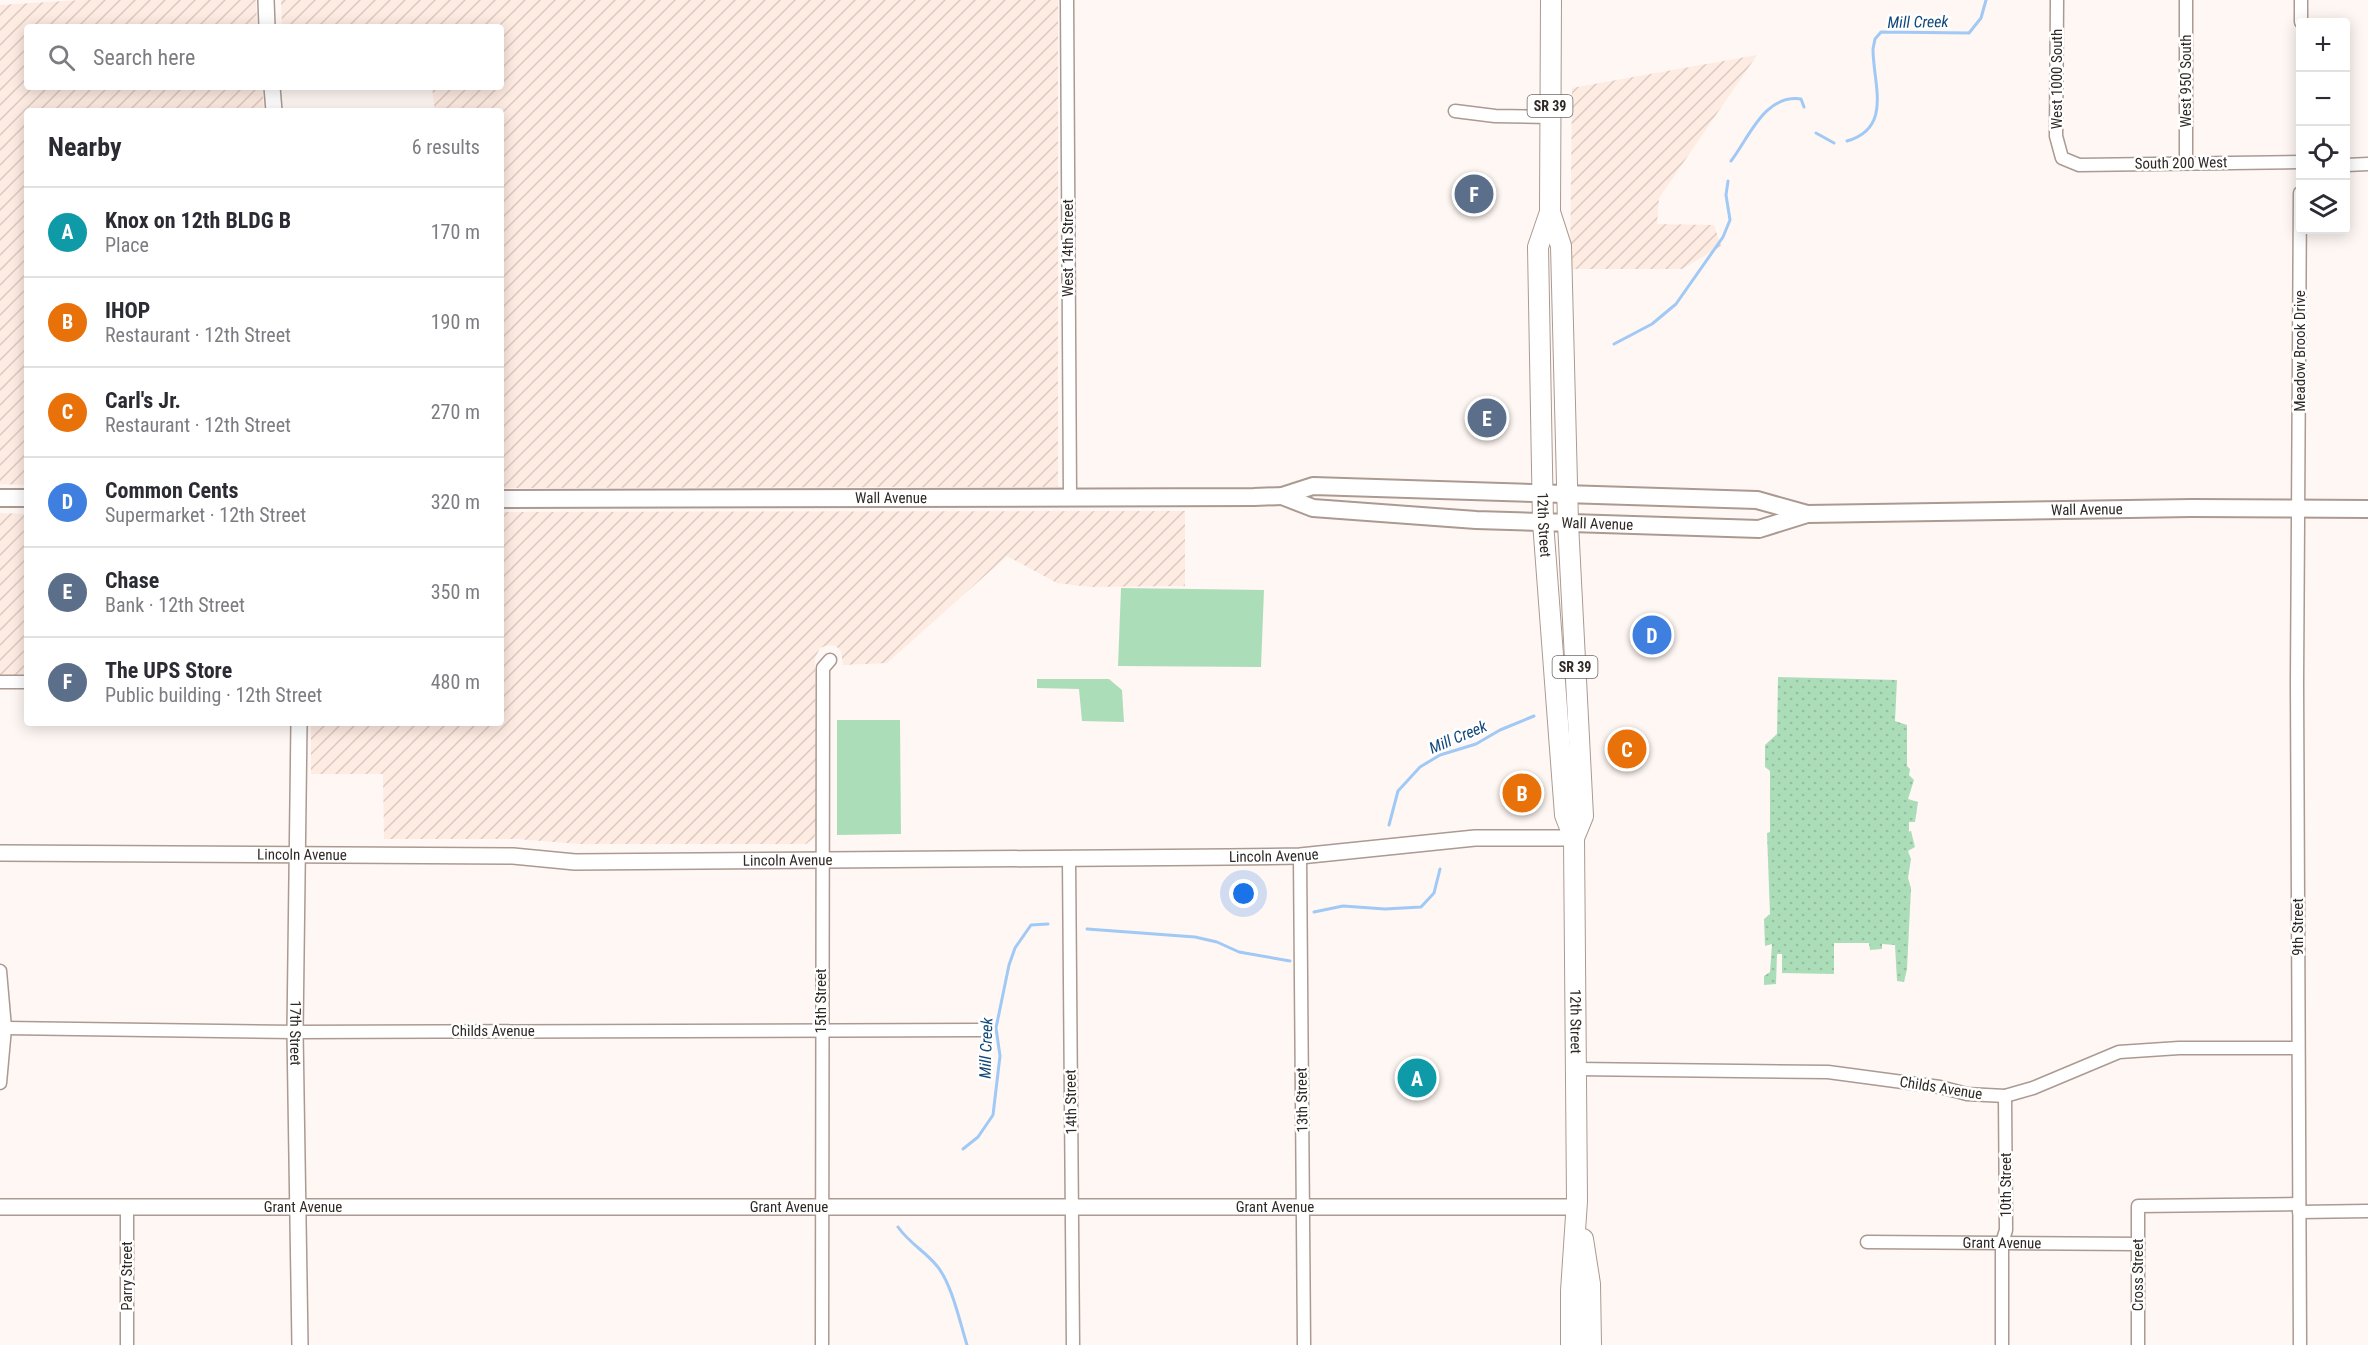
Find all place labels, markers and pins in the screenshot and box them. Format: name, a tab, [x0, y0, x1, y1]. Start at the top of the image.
pin: F	[1454, 172, 1494, 216]
pin: E	[1468, 396, 1506, 440]
pin: D	[1632, 612, 1672, 658]
pin: C	[1608, 726, 1646, 771]
pin: B	[1502, 770, 1541, 816]
pin: A	[1398, 1056, 1436, 1100]

